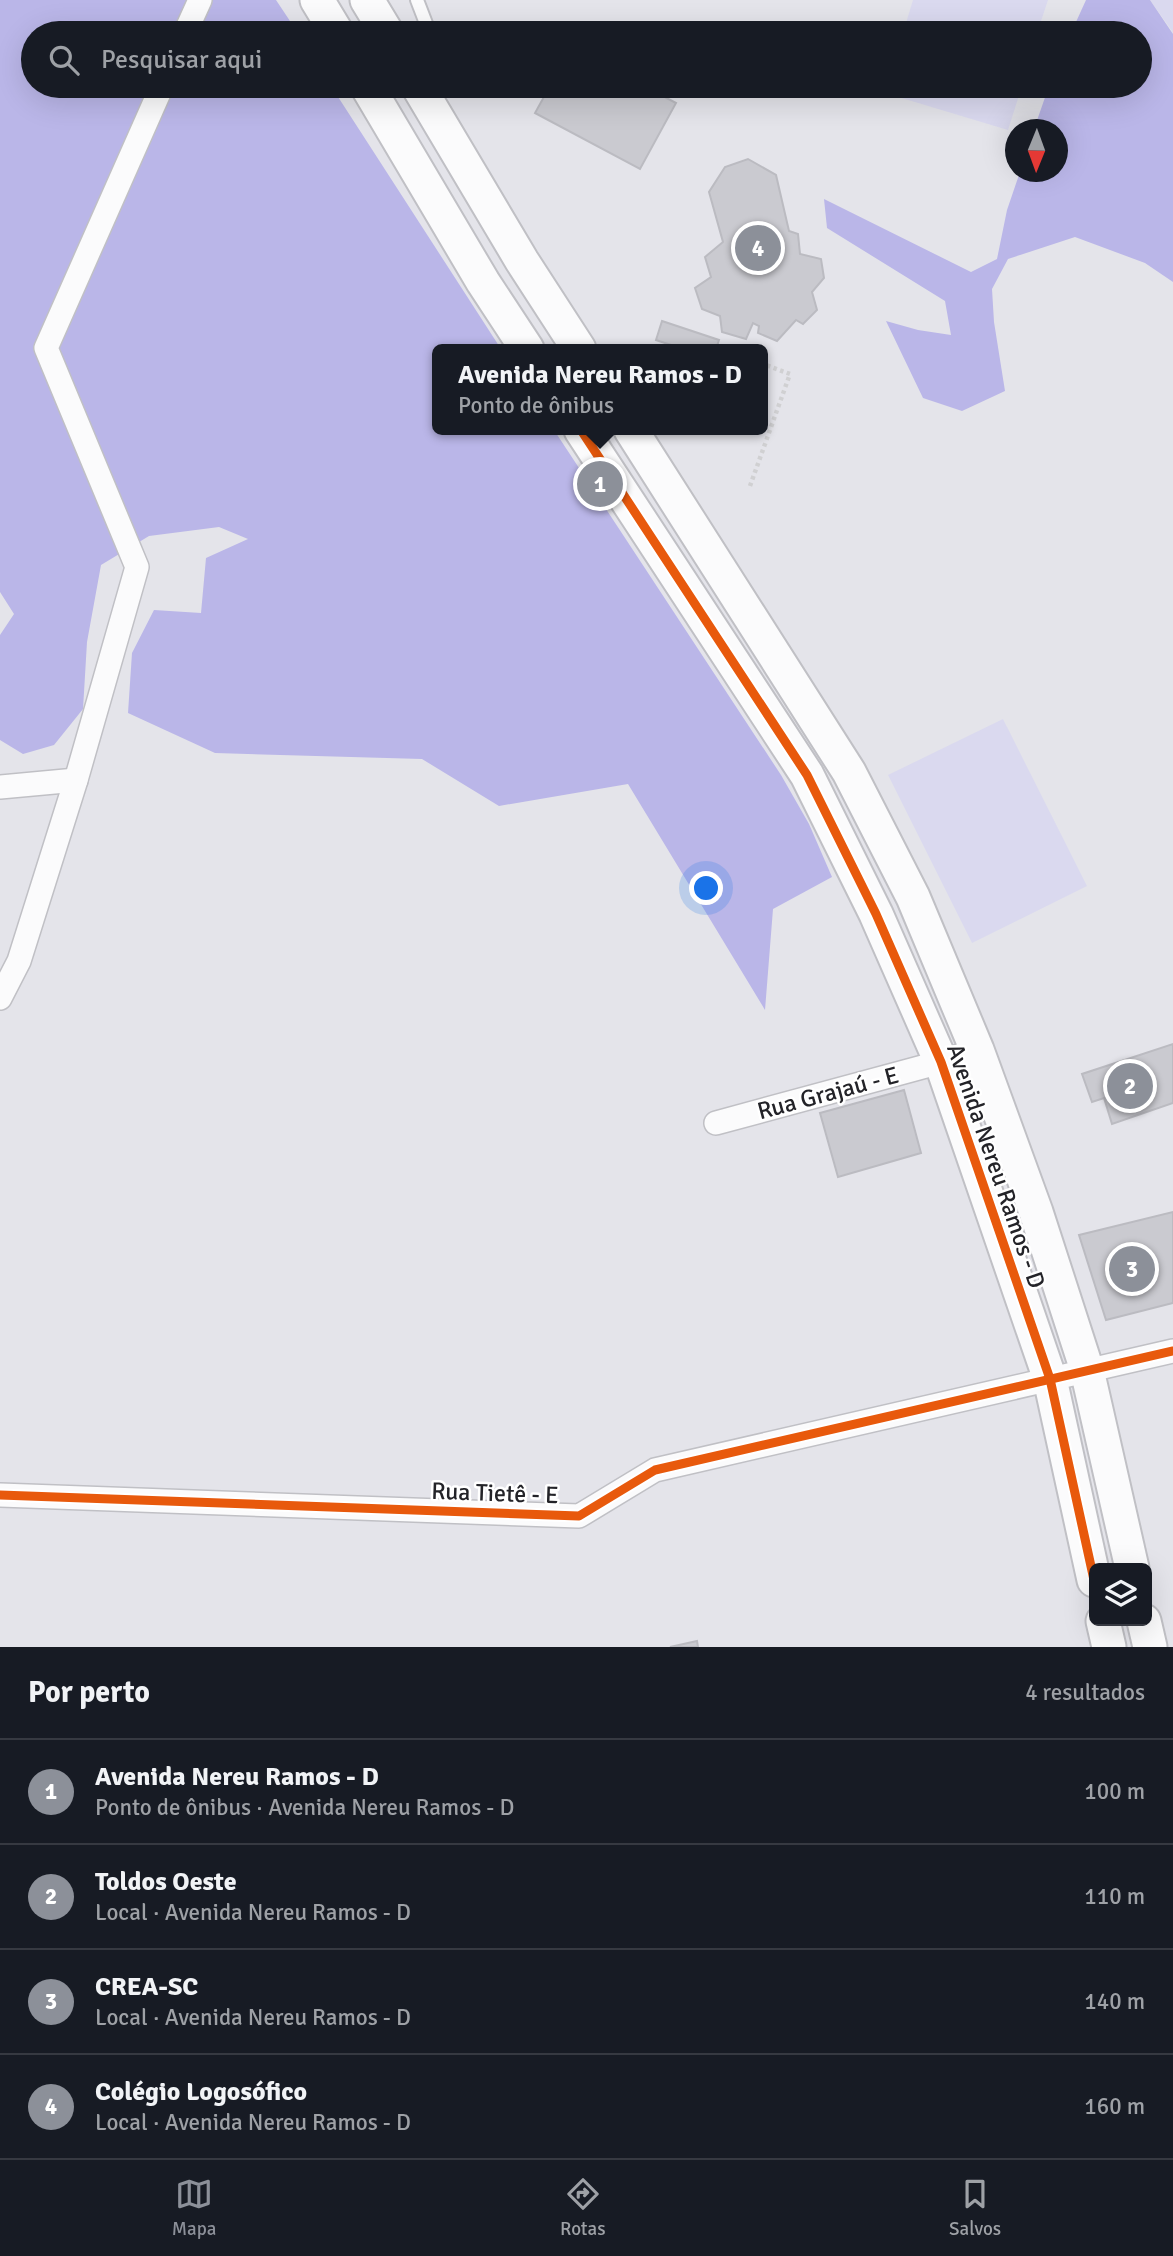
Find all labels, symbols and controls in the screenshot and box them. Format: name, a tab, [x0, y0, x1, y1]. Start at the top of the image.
search box	[21, 21, 1152, 98]
icon: search	[45, 41, 83, 79]
text: Pesquisar aqui	[101, 44, 262, 76]
north arrow	[1005, 119, 1068, 182]
pin: 4	[735, 222, 781, 274]
popup	[432, 344, 768, 435]
text: Avenida Nereu Ramos - D	[458, 359, 742, 391]
text: Ponto de ônibus	[458, 391, 614, 420]
pin: 1	[577, 458, 623, 510]
your location	[689, 871, 723, 905]
street label: Avenida Nereu Ramos - D	[940, 1040, 1052, 1292]
street label: Rua Grajaú - E	[754, 1060, 902, 1126]
pin: 2	[1107, 1060, 1153, 1112]
pin: 3	[1109, 1243, 1155, 1295]
street label: Rua Tietê - E	[431, 1476, 559, 1510]
map controls	[1089, 1563, 1152, 1626]
button: layers	[1089, 1563, 1152, 1626]
text: Por perto	[28, 1674, 150, 1711]
text: 4 resultados	[1025, 1678, 1145, 1707]
text: Avenida Nereu Ramos - D	[95, 1761, 379, 1793]
text: 1	[45, 1777, 57, 1806]
text: 100 m	[1084, 1777, 1145, 1806]
text: Ponto de ônibus · Avenida Nereu Ramos - D	[95, 1793, 514, 1822]
text: Toldos Oeste	[95, 1866, 237, 1898]
text: 2	[45, 1882, 57, 1911]
text: 110 m	[1084, 1882, 1145, 1911]
text: Local · Avenida Nereu Ramos - D	[95, 1898, 411, 1927]
text: CREA-SC	[95, 1971, 198, 2003]
text: 3	[45, 1987, 57, 2016]
text: 140 m	[1084, 1987, 1145, 2016]
text: Local · Avenida Nereu Ramos - D	[95, 2003, 411, 2032]
text: Colégio Logosófico	[95, 2076, 307, 2108]
text: 4	[45, 2092, 57, 2121]
text: 160 m	[1084, 2092, 1145, 2121]
text: Local · Avenida Nereu Ramos - D	[95, 2108, 411, 2137]
tab: Mapa	[172, 2175, 216, 2241]
tab: Rotas	[560, 2175, 605, 2241]
tab: Salvos	[949, 2175, 1001, 2241]

